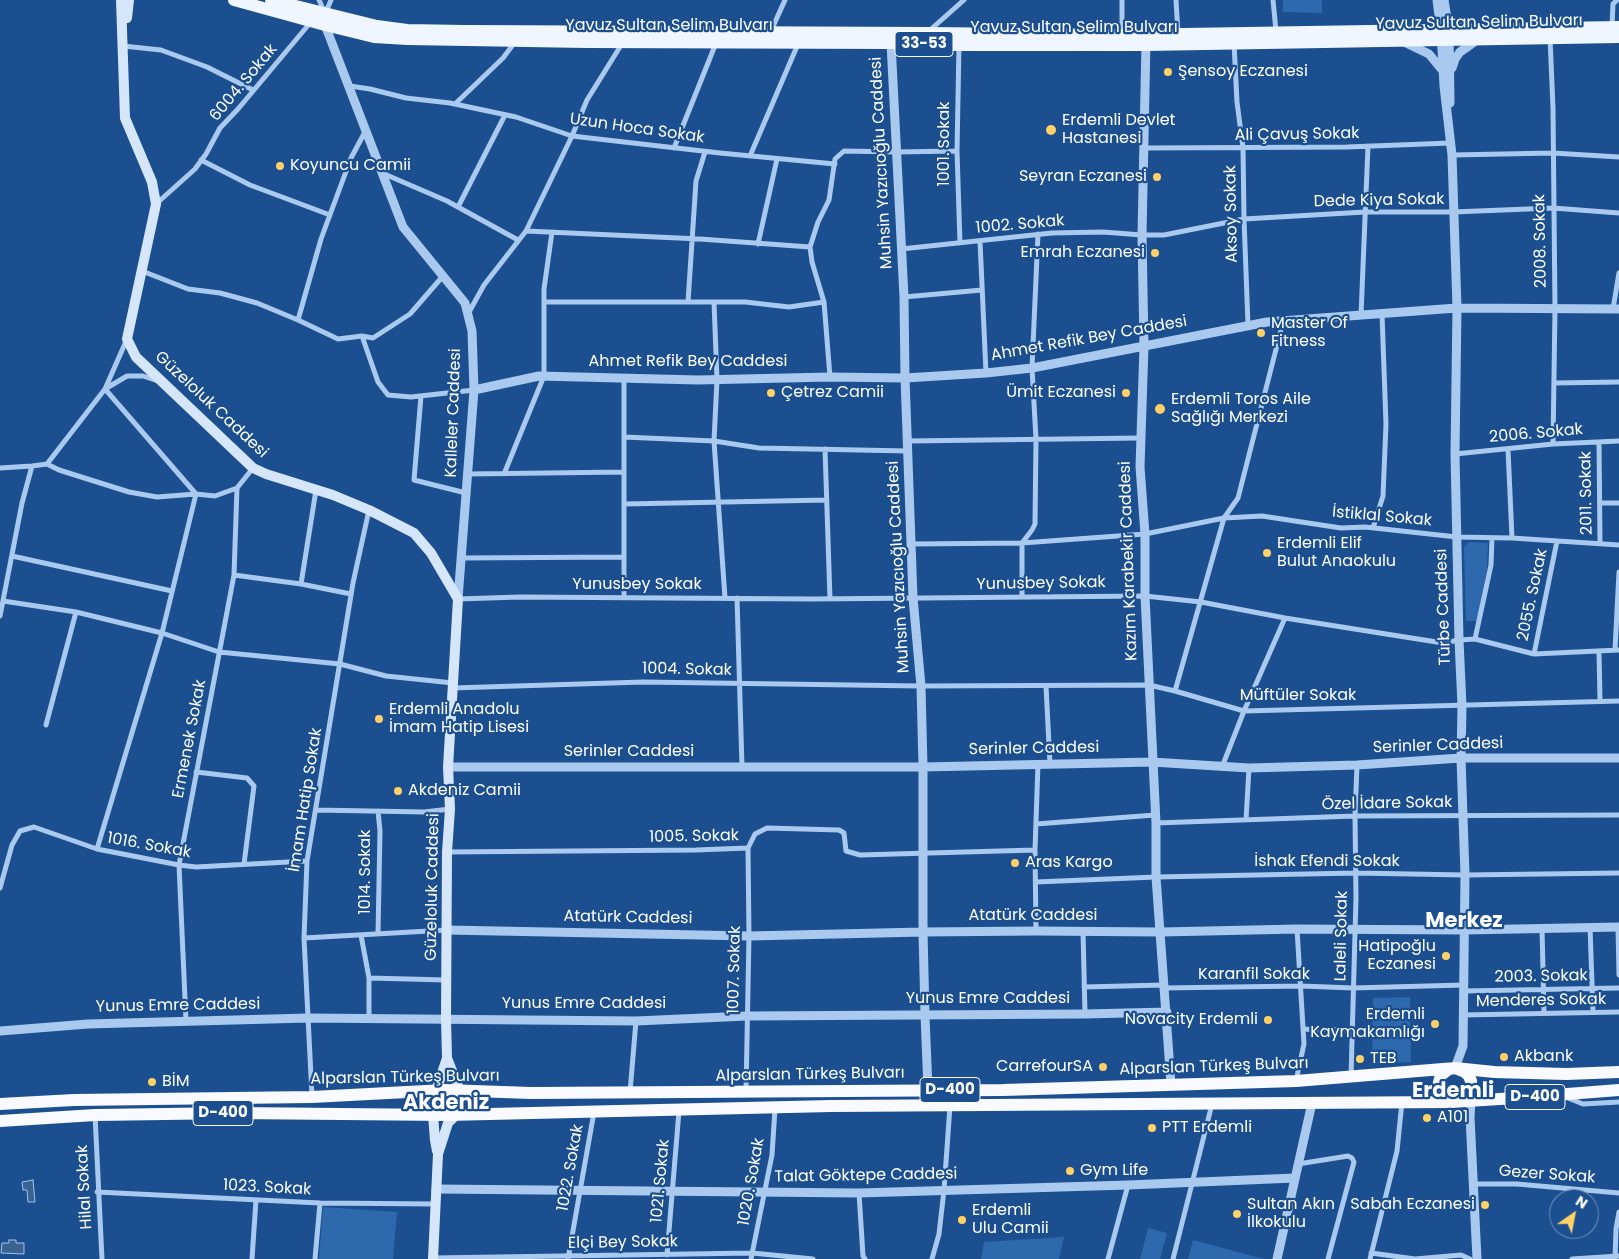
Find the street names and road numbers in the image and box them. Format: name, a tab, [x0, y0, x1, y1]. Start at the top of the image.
street label: Yavuz Sultan Selim Bulvarı	[1375, 12, 1583, 34]
street label: Yavuz Sultan Selim Bulvarı	[565, 16, 773, 36]
street label: Yavuz Sultan Selim Bulvarı	[970, 18, 1178, 38]
road number: 33-53	[895, 32, 953, 56]
street label: 6004. Sokak	[206, 40, 282, 126]
street label: Muhsin Yazıcıoğlu Caddesi	[867, 56, 897, 270]
street label: 1001. Sokak	[935, 102, 955, 186]
street label: Uzun Hoca Sokak	[568, 110, 706, 148]
street label: Ali Çavuş Sokak	[1234, 124, 1360, 146]
street label: Aksoy Sokak	[1222, 165, 1242, 263]
street label: Dede Kiya Sokak	[1313, 190, 1445, 212]
street label: 2008. Sokak	[1531, 194, 1551, 288]
street label: 1002. Sokak	[975, 212, 1065, 238]
street label: Ahmet Refik Bey Caddesi	[989, 312, 1189, 366]
street label: Güzeloluk Caddesi	[150, 348, 272, 462]
street label: Kalleler Caddesi	[442, 348, 466, 478]
street label: Ahmet Refik Bey Caddesi	[589, 352, 787, 372]
street label: 2006. Sokak	[1488, 420, 1584, 448]
street label: 2011. Sokak	[1577, 451, 1597, 535]
street label: Muhsin Yazıcıoğlu Caddesi	[884, 460, 914, 674]
street label: Kazım Karabekir Caddesi	[1116, 461, 1142, 661]
street label: İstiklal Sokak	[1331, 503, 1433, 531]
street label: 2055. Sokak	[1514, 547, 1552, 643]
street label: Türbe Caddesi	[1432, 548, 1456, 666]
street label: Yunusbey Sokak	[976, 573, 1106, 595]
street label: Yunusbey Sokak	[572, 575, 702, 595]
street label: 1004. Sokak	[642, 660, 732, 680]
street label: Ermenek Sokak	[169, 678, 211, 800]
street label: Müftüler Sokak	[1240, 686, 1356, 706]
street label: İmam Hatip Sokak	[285, 727, 327, 873]
street label: Serinler Caddesi	[1372, 734, 1504, 758]
street label: Serinler Caddesi	[969, 738, 1099, 760]
street label: Serinler Caddesi	[564, 742, 694, 762]
street label: Özel İdare Sokak	[1322, 793, 1452, 815]
street label: Güzeloluk Caddesi	[422, 813, 444, 961]
street label: 1005. Sokak	[649, 827, 739, 847]
street label: 1016. Sokak	[105, 829, 193, 863]
street label: 1014. Sokak	[356, 830, 376, 914]
street label: İshak Efendi Sokak	[1254, 852, 1400, 872]
street label: Laleli Sokak	[1332, 891, 1352, 981]
street label: Atatürk Caddesi	[969, 906, 1097, 926]
street label: Atatürk Caddesi	[563, 907, 693, 929]
street label: 1007. Sokak	[725, 926, 745, 1014]
street label: Karanfil Sokak	[1198, 965, 1310, 985]
street label: 2003. Sokak	[1494, 967, 1588, 987]
street label: Yunus Emre Caddesi	[906, 989, 1070, 1009]
street label: Menderes Sokak	[1476, 990, 1606, 1012]
street label: Yunus Emre Caddesi	[502, 994, 666, 1014]
street label: Yunus Emre Caddesi	[96, 995, 260, 1017]
street label: Alparslan Türkeş Bulvarı	[1119, 1054, 1309, 1080]
street label: Alparslan Türkeş Bulvarı	[715, 1064, 905, 1086]
street label: Alparslan Türkeş Bulvarı	[310, 1067, 500, 1089]
road number: D-400	[920, 1078, 980, 1102]
road number: D-400	[1505, 1084, 1565, 1110]
road number: D-400	[193, 1100, 253, 1126]
street label: 1022. Sokak	[554, 1123, 588, 1213]
street label: 1020. Sokak	[735, 1137, 769, 1227]
street label: 1021. Sokak	[648, 1138, 674, 1224]
street label: Hilal Sokak	[73, 1144, 97, 1230]
street label: Gezer Sokak	[1498, 1162, 1596, 1188]
street label: Talat Göktepe Caddesi	[774, 1165, 958, 1187]
street label: 1023. Sokak	[222, 1176, 312, 1200]
street label: Elçi Bey Sokak	[568, 1232, 678, 1254]

